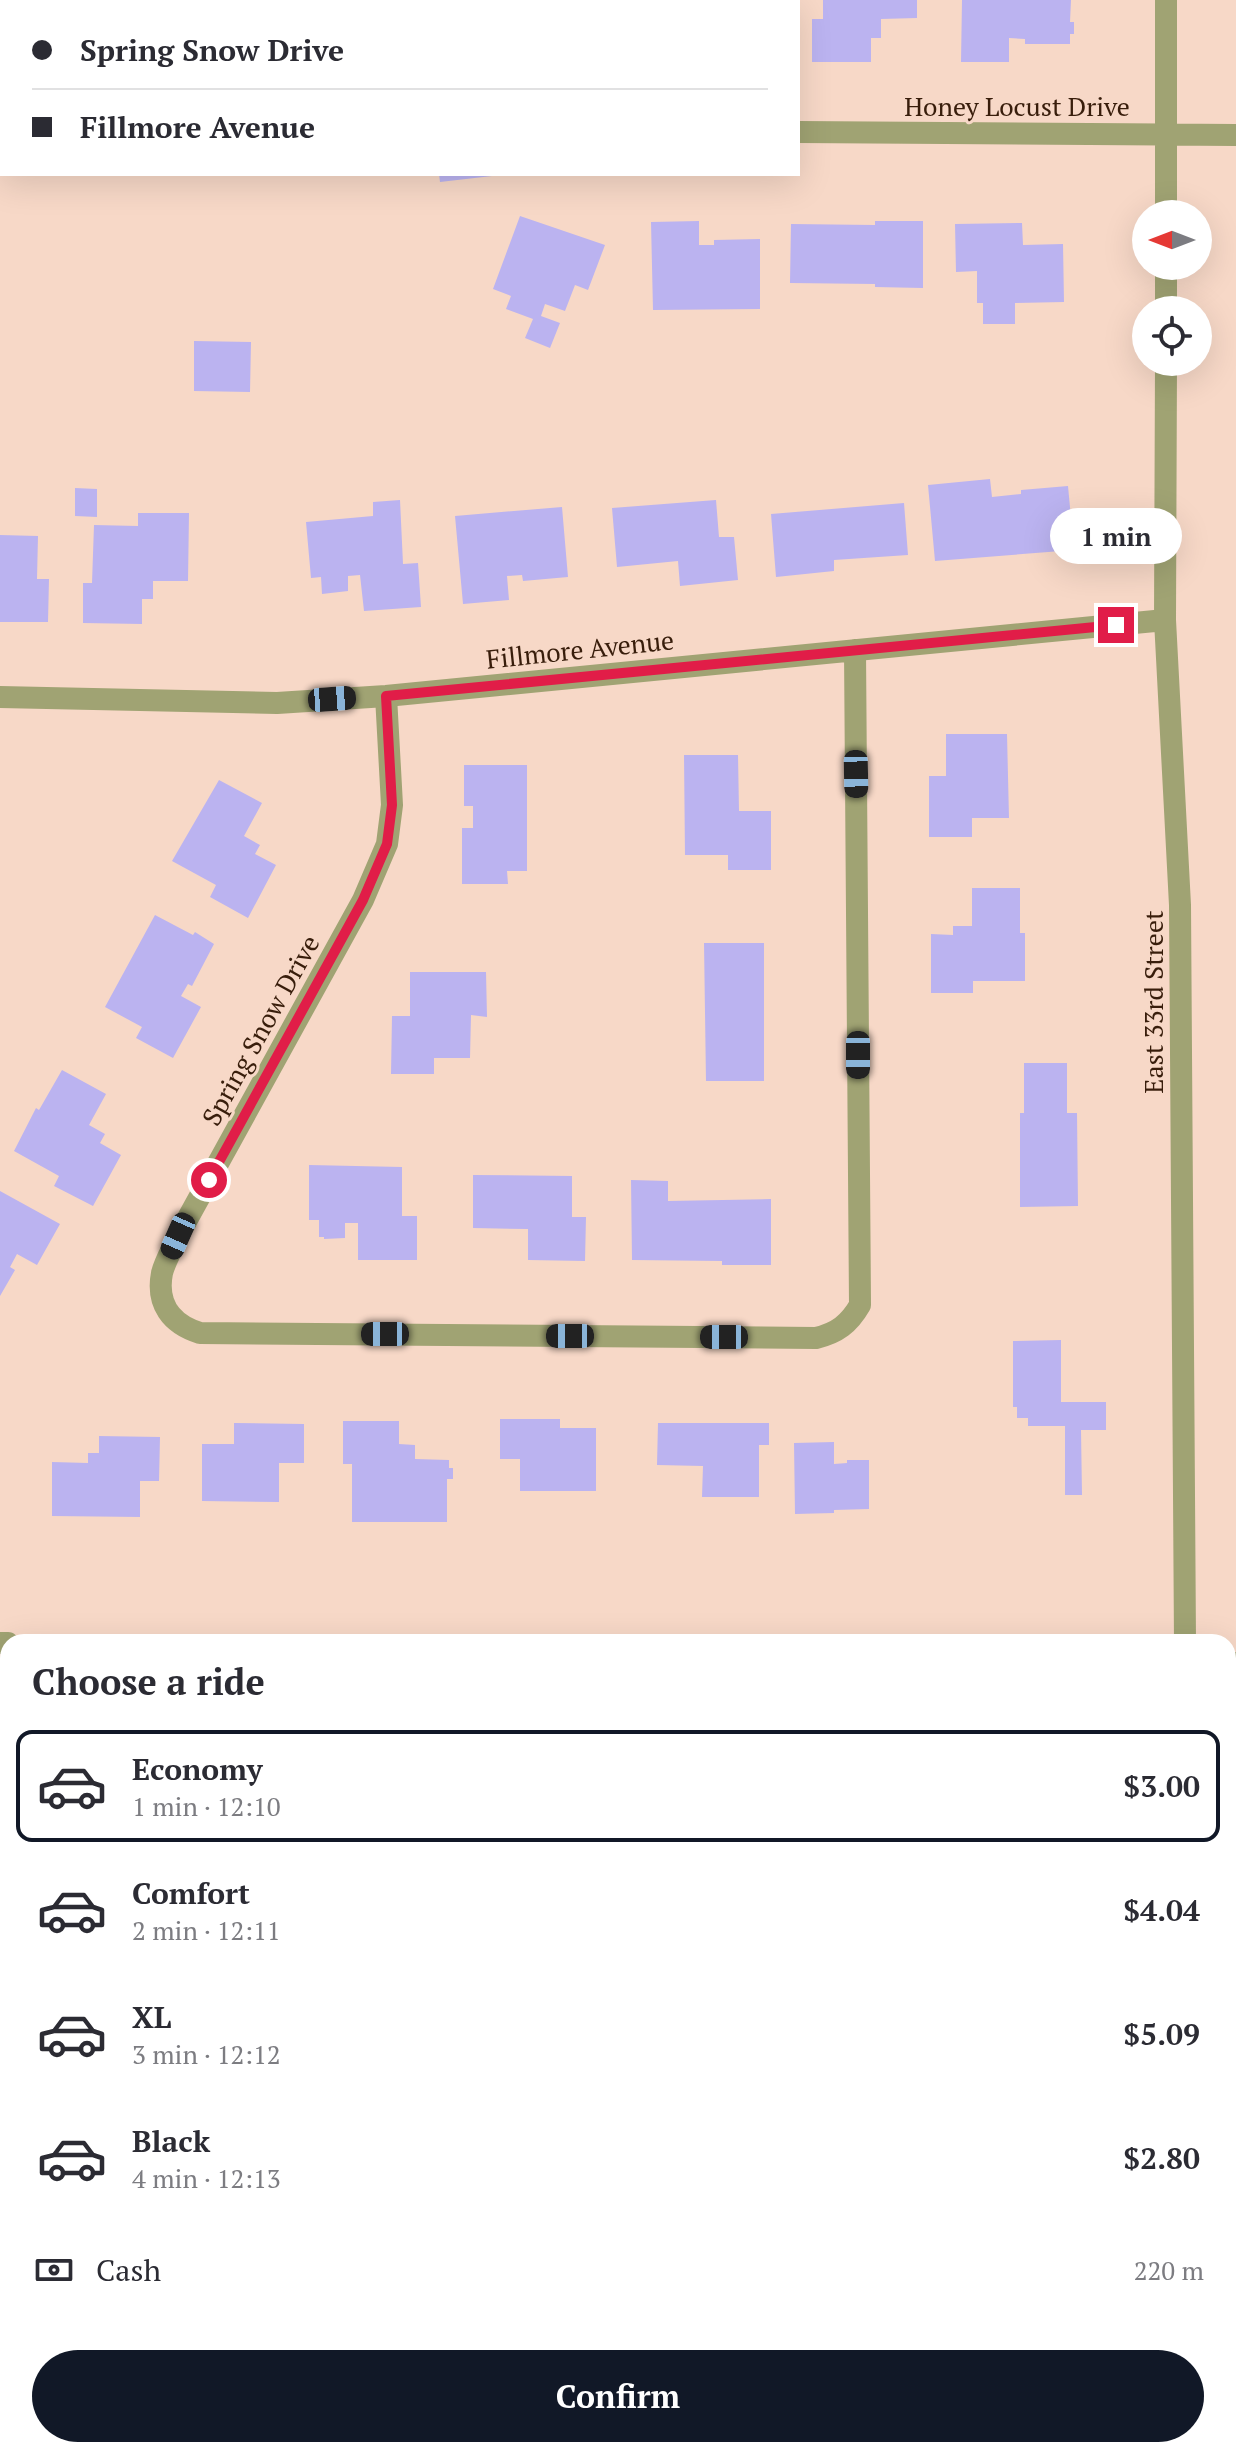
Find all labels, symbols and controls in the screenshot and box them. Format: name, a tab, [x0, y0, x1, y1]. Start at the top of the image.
text: Spring Snow Drive	[80, 30, 344, 70]
street label: Honey Locust Drive	[904, 89, 1130, 123]
text: Fillmore Avenue	[80, 107, 315, 147]
north arrow	[1132, 200, 1212, 280]
map controls	[1132, 200, 1212, 376]
button: locate	[1132, 296, 1212, 376]
callout: 1 min	[1050, 509, 1182, 565]
text: 1 min	[1080, 519, 1152, 553]
route end	[1098, 607, 1134, 643]
street label: Fillmore Avenue	[485, 622, 675, 676]
car	[307, 685, 357, 713]
car	[844, 750, 868, 798]
street label: East 33rd Street	[1136, 910, 1170, 1094]
street label: Spring Snow Drive	[194, 929, 326, 1131]
car	[846, 1031, 870, 1079]
route start	[191, 1162, 227, 1198]
car	[157, 1209, 199, 1263]
car	[361, 1322, 409, 1346]
car	[546, 1324, 594, 1348]
car	[700, 1325, 748, 1349]
text: Choose a ride	[32, 1658, 265, 1705]
text: Economy	[132, 1749, 263, 1789]
icon: car	[36, 1750, 108, 1822]
text: $3.00	[1123, 1766, 1200, 1806]
text: 1 min · 12:10	[132, 1789, 281, 1823]
text: Comfort	[132, 1873, 250, 1913]
icon: car	[36, 1874, 108, 1946]
text: $4.04	[1123, 1890, 1200, 1930]
text: 2 min · 12:11	[132, 1913, 281, 1947]
text: XL	[132, 1997, 171, 2037]
icon: car	[36, 1998, 108, 2070]
text: $5.09	[1123, 2014, 1200, 2054]
text: 3 min · 12:12	[132, 2037, 281, 2071]
text: Black	[132, 2121, 210, 2161]
icon: car	[36, 2122, 108, 2194]
text: $2.80	[1123, 2138, 1200, 2178]
text: 4 min · 12:13	[132, 2161, 281, 2195]
icon: cash	[32, 2248, 76, 2292]
text: Cash	[96, 2250, 161, 2290]
text: 220 m	[1134, 2253, 1204, 2287]
button: Confirm	[32, 2350, 1204, 2442]

